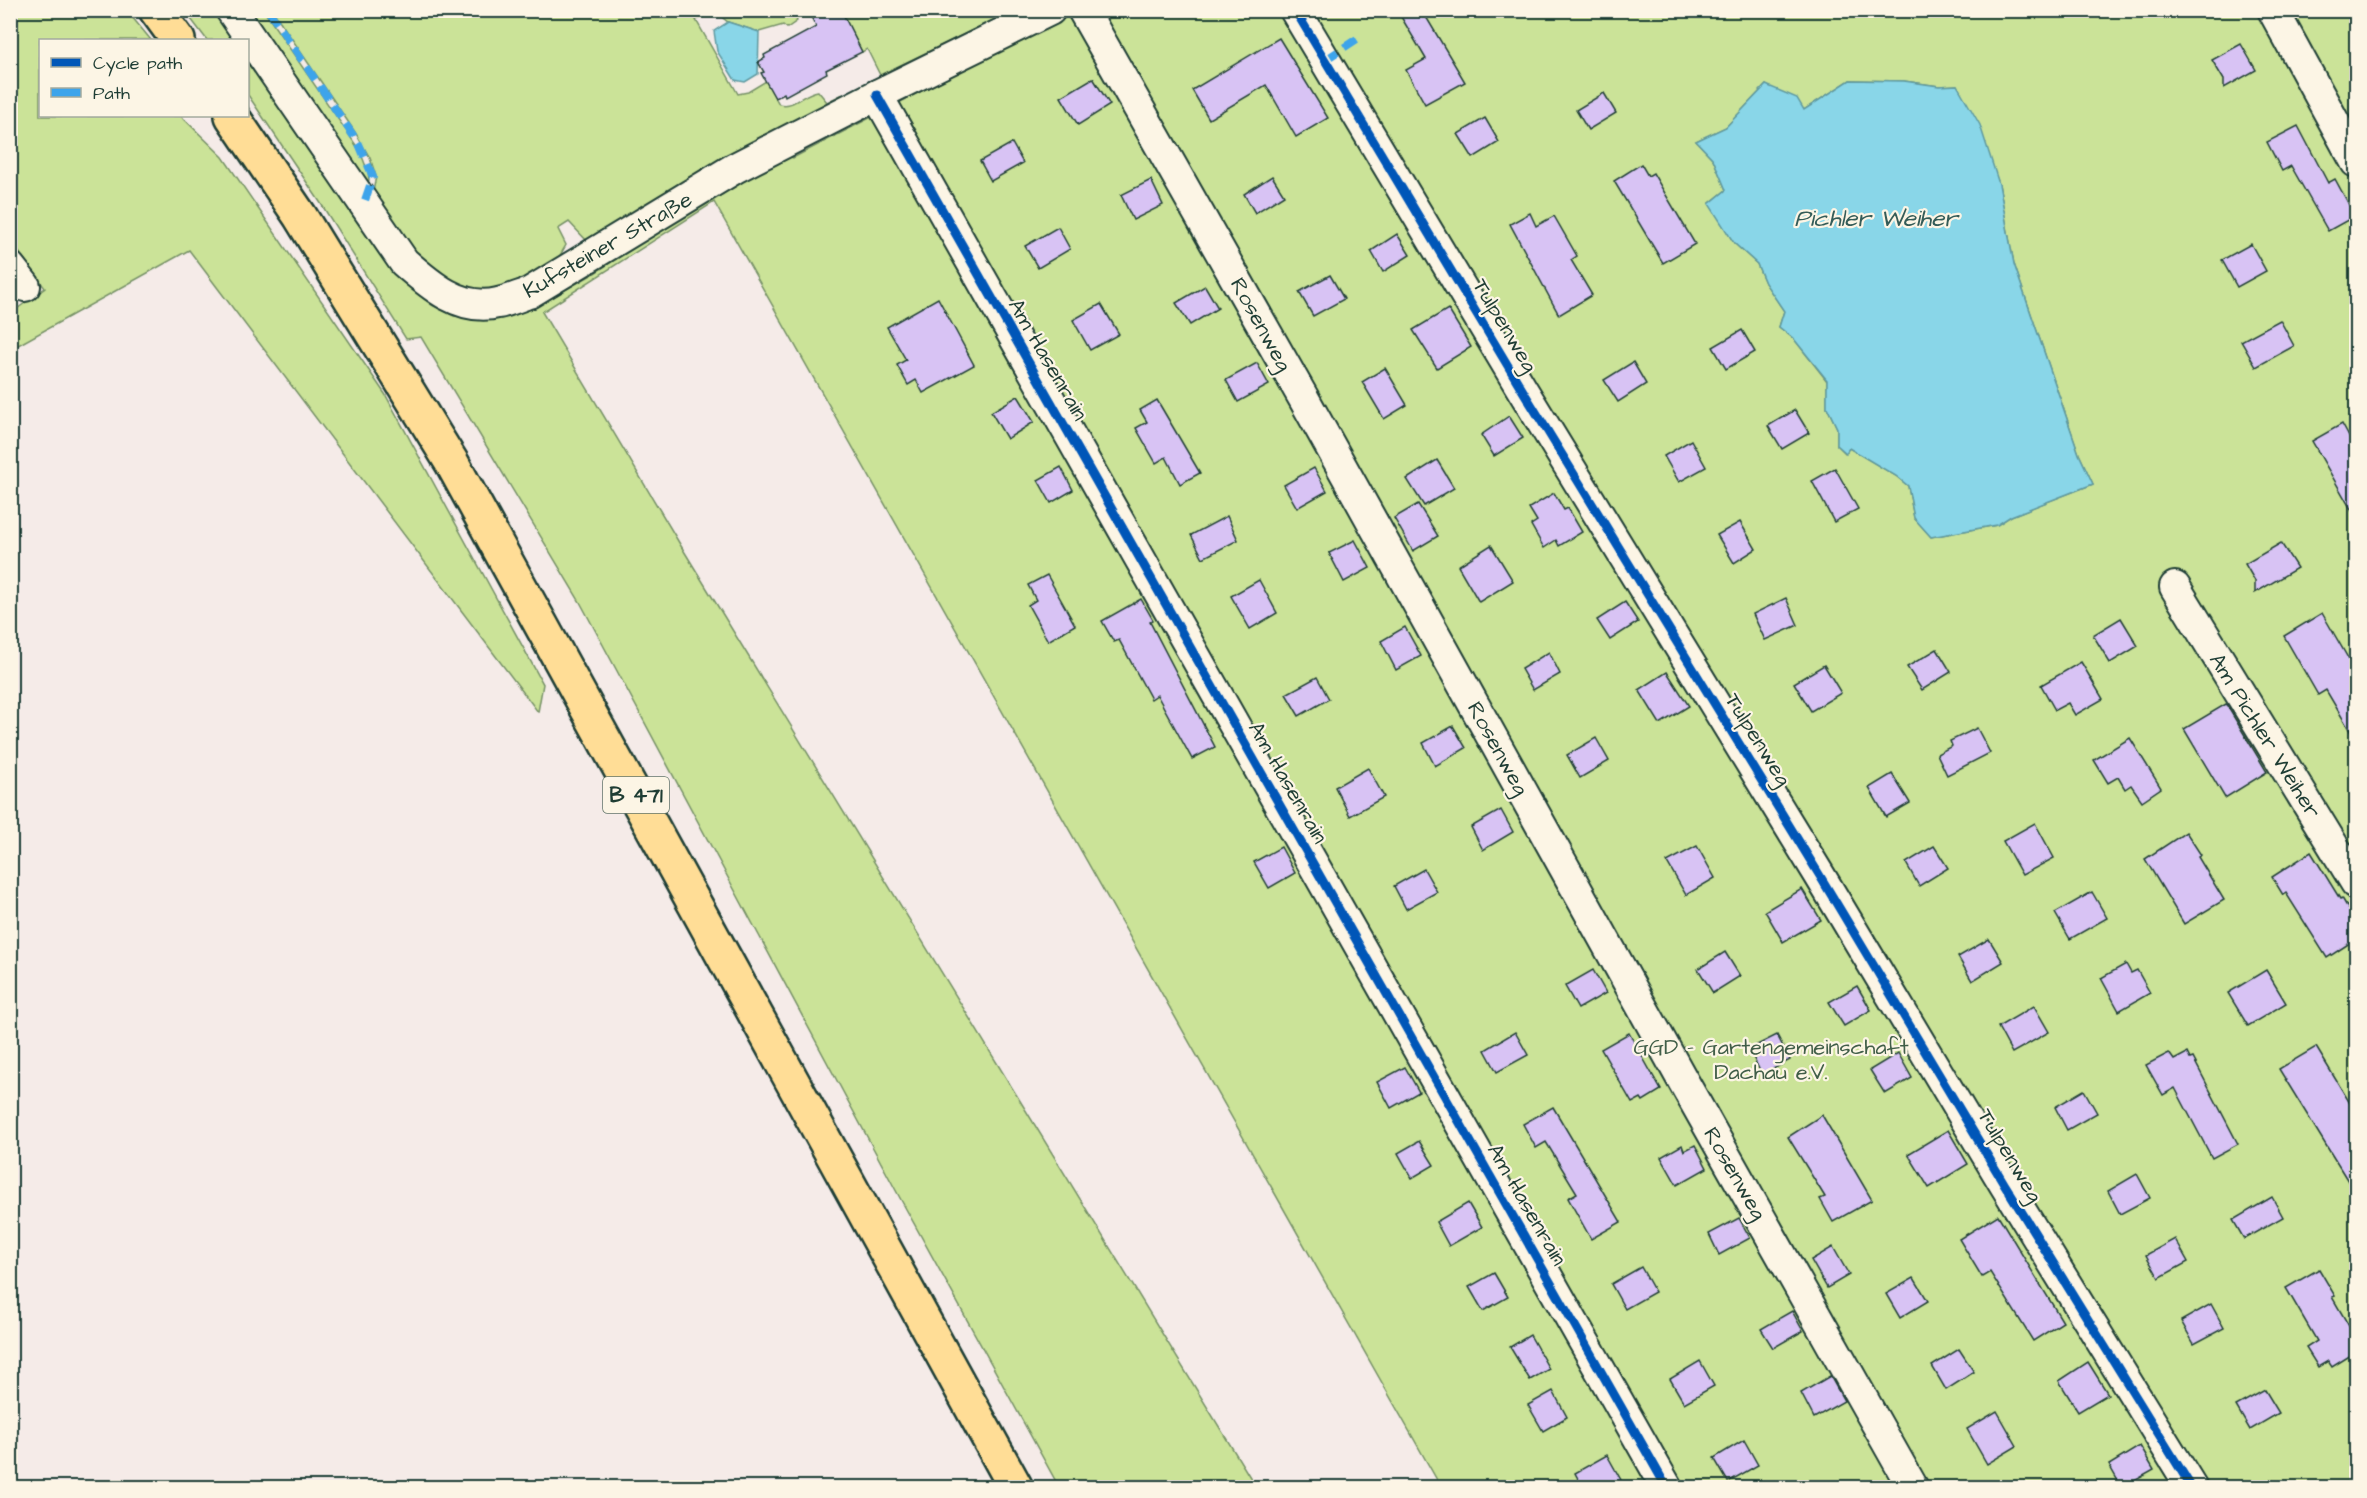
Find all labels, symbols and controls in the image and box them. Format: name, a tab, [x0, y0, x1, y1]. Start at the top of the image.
legend	[39, 39, 249, 117]
text: Cycle path	[93, 51, 182, 77]
text: Path	[93, 81, 130, 106]
street label: Kufsteiner Straße	[518, 184, 698, 306]
water label: Pichler Weiher	[1795, 202, 1960, 236]
street label: Rosenweg	[1221, 272, 1299, 378]
street label: Tulpenweg	[1464, 273, 1545, 379]
street label: Am Hasenrain	[1000, 293, 1095, 426]
street label: Am Pichler Weiher	[2201, 647, 2328, 824]
street label: Tulpenweg	[1716, 687, 1799, 793]
street label: Rosenweg	[1458, 696, 1536, 802]
street label: Am Hasenrain	[1240, 716, 1335, 849]
road number: B 471	[603, 777, 669, 813]
park label: GGD - Gartengemeinschaft Dachau e.V.	[1633, 1032, 1909, 1088]
street label: Tulpenweg	[1969, 1103, 2050, 1209]
street label: Rosenweg	[1695, 1121, 1774, 1227]
street label: Am Hasenrain	[1479, 1138, 1574, 1271]

